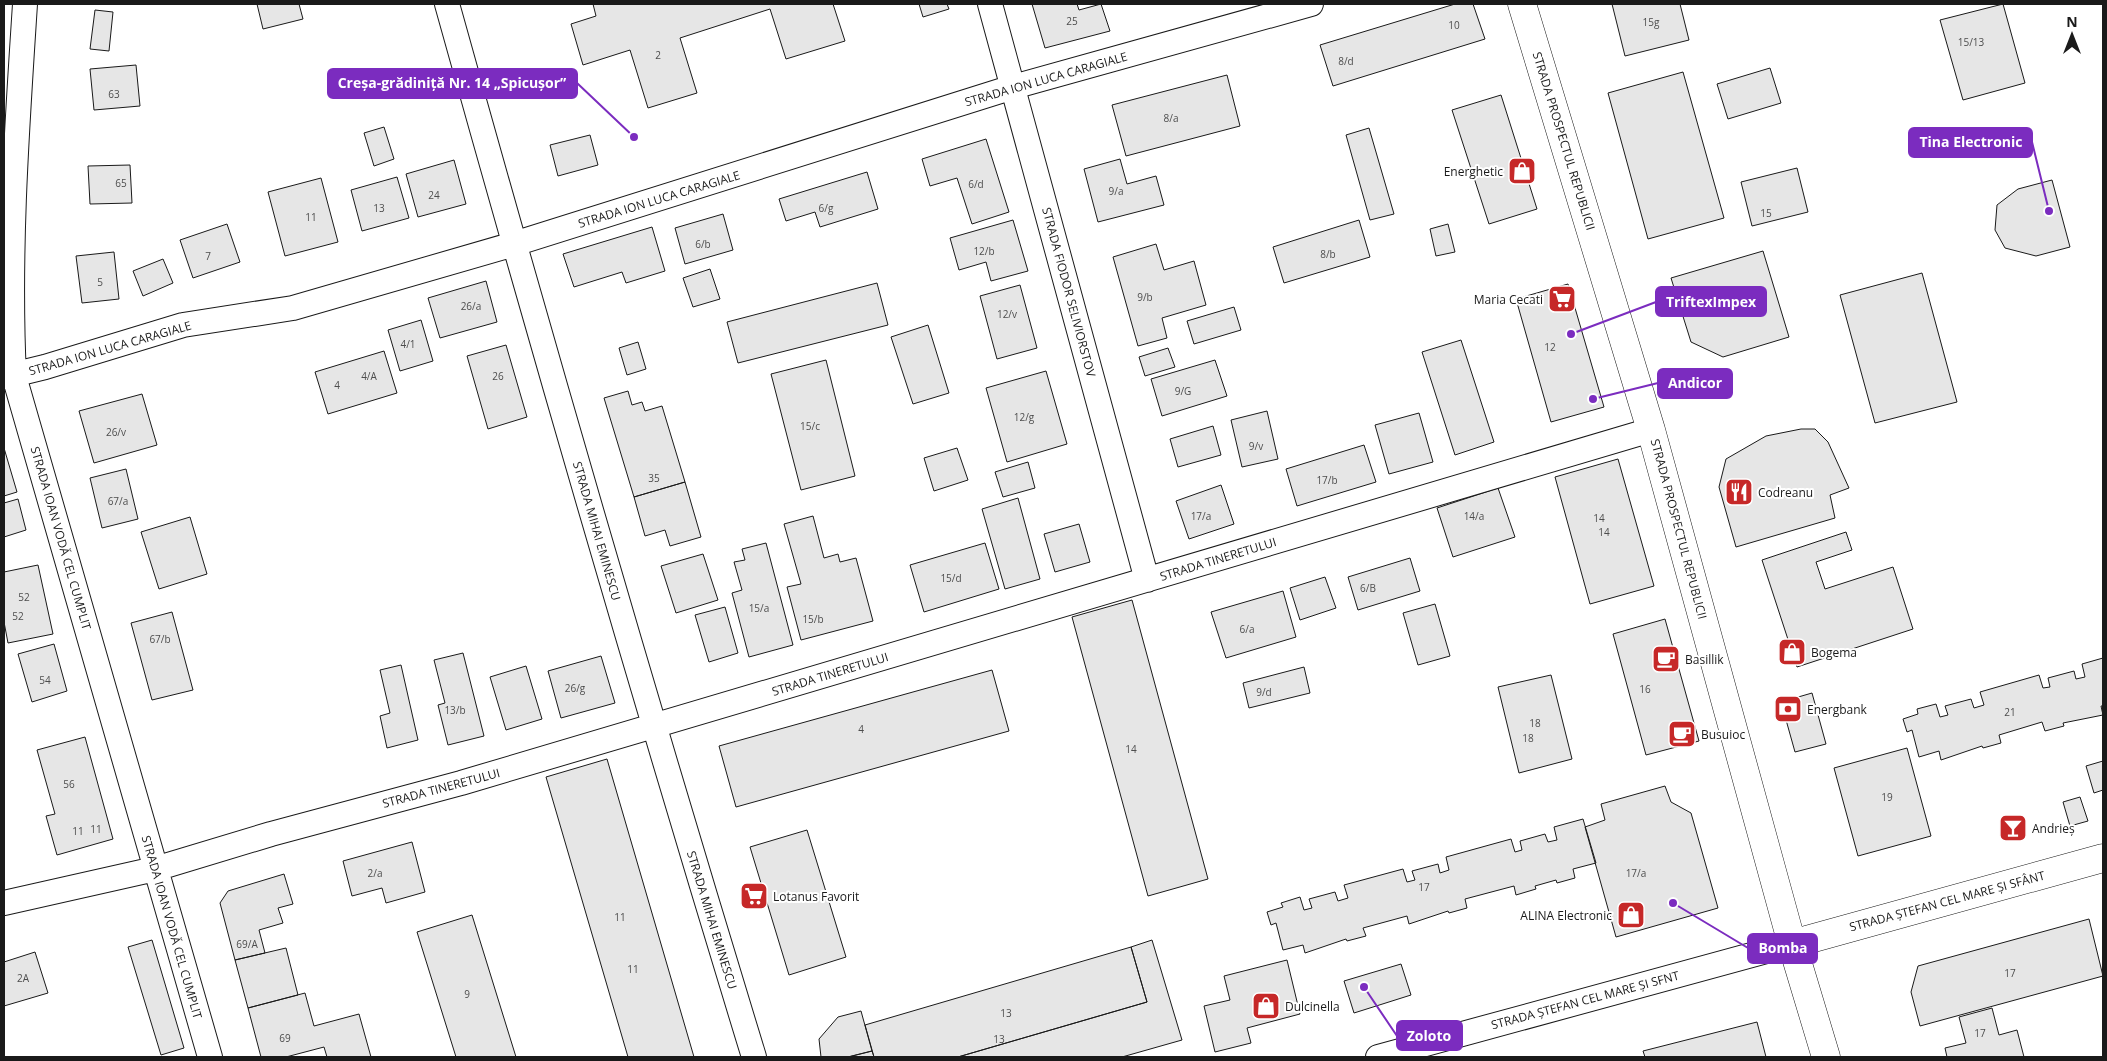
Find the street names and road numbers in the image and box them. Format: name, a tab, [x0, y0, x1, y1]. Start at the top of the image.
street label: STRADA ION LUCA CARAGIALE	[963, 48, 1129, 110]
street label: STRADA PROSPECTUL REPUBLICII	[1529, 50, 1599, 232]
street label: STRADA ION LUCA CARAGIALE	[576, 166, 742, 232]
street label: STRADA FIODOR SELIVIORSTOV	[1038, 205, 1100, 379]
street label: STRADA ION LUCA CARAGIALE	[27, 317, 193, 379]
street label: STRADA PROSPECTUL REPUBLICII	[1647, 437, 1711, 621]
street label: STRADA IOAN VODĂ CEL CUMPLIT	[27, 444, 95, 632]
street label: STRADA MIHAI EMINESCU	[569, 459, 625, 603]
street label: STRADA TINERETULUI	[1158, 533, 1278, 585]
street label: STRADA TINERETULUI	[770, 648, 890, 700]
street label: STRADA TINERETULUI	[380, 764, 502, 812]
street label: STRADA IOAN VODĂ CEL CUMPLIT	[138, 833, 206, 1021]
street label: STRADA MIHAI EMINESCU	[683, 849, 741, 991]
street label: STRADA ȘTEFAN CEL MARE ȘI SFÂNT	[1847, 867, 2047, 935]
street label: STRADA ȘTEFAN CEL MARE ȘI SFNT	[1489, 967, 1681, 1033]

